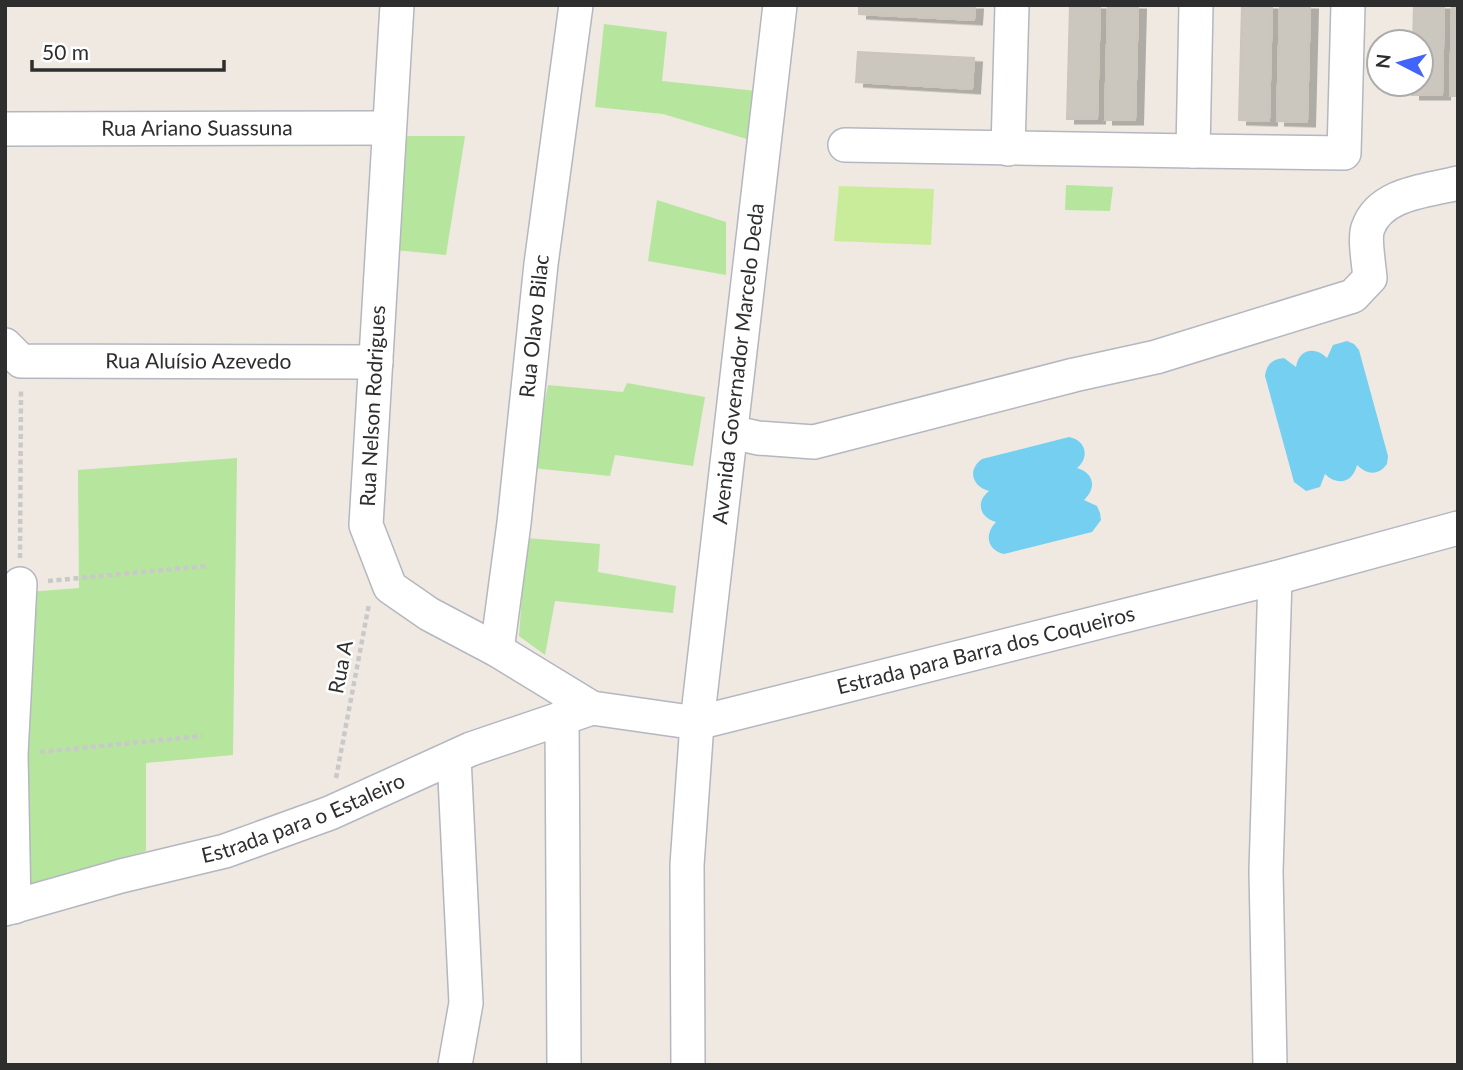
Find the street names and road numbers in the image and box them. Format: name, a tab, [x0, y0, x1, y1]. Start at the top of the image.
street label: Rua Ariano Suassuna	[101, 114, 293, 140]
street label: Avenida Governador Marcelo Deda	[706, 202, 768, 526]
street label: Rua Olavo Bilac	[513, 253, 553, 399]
street label: Rua Nelson Rodrigues	[354, 305, 389, 507]
street label: Rua Aluísio Azevedo	[105, 347, 291, 373]
street label: Estrada para Barra dos Coqueiros	[834, 600, 1137, 698]
street label: Rua A	[322, 637, 357, 695]
street label: Estrada para o Estaleiro	[199, 767, 408, 867]

